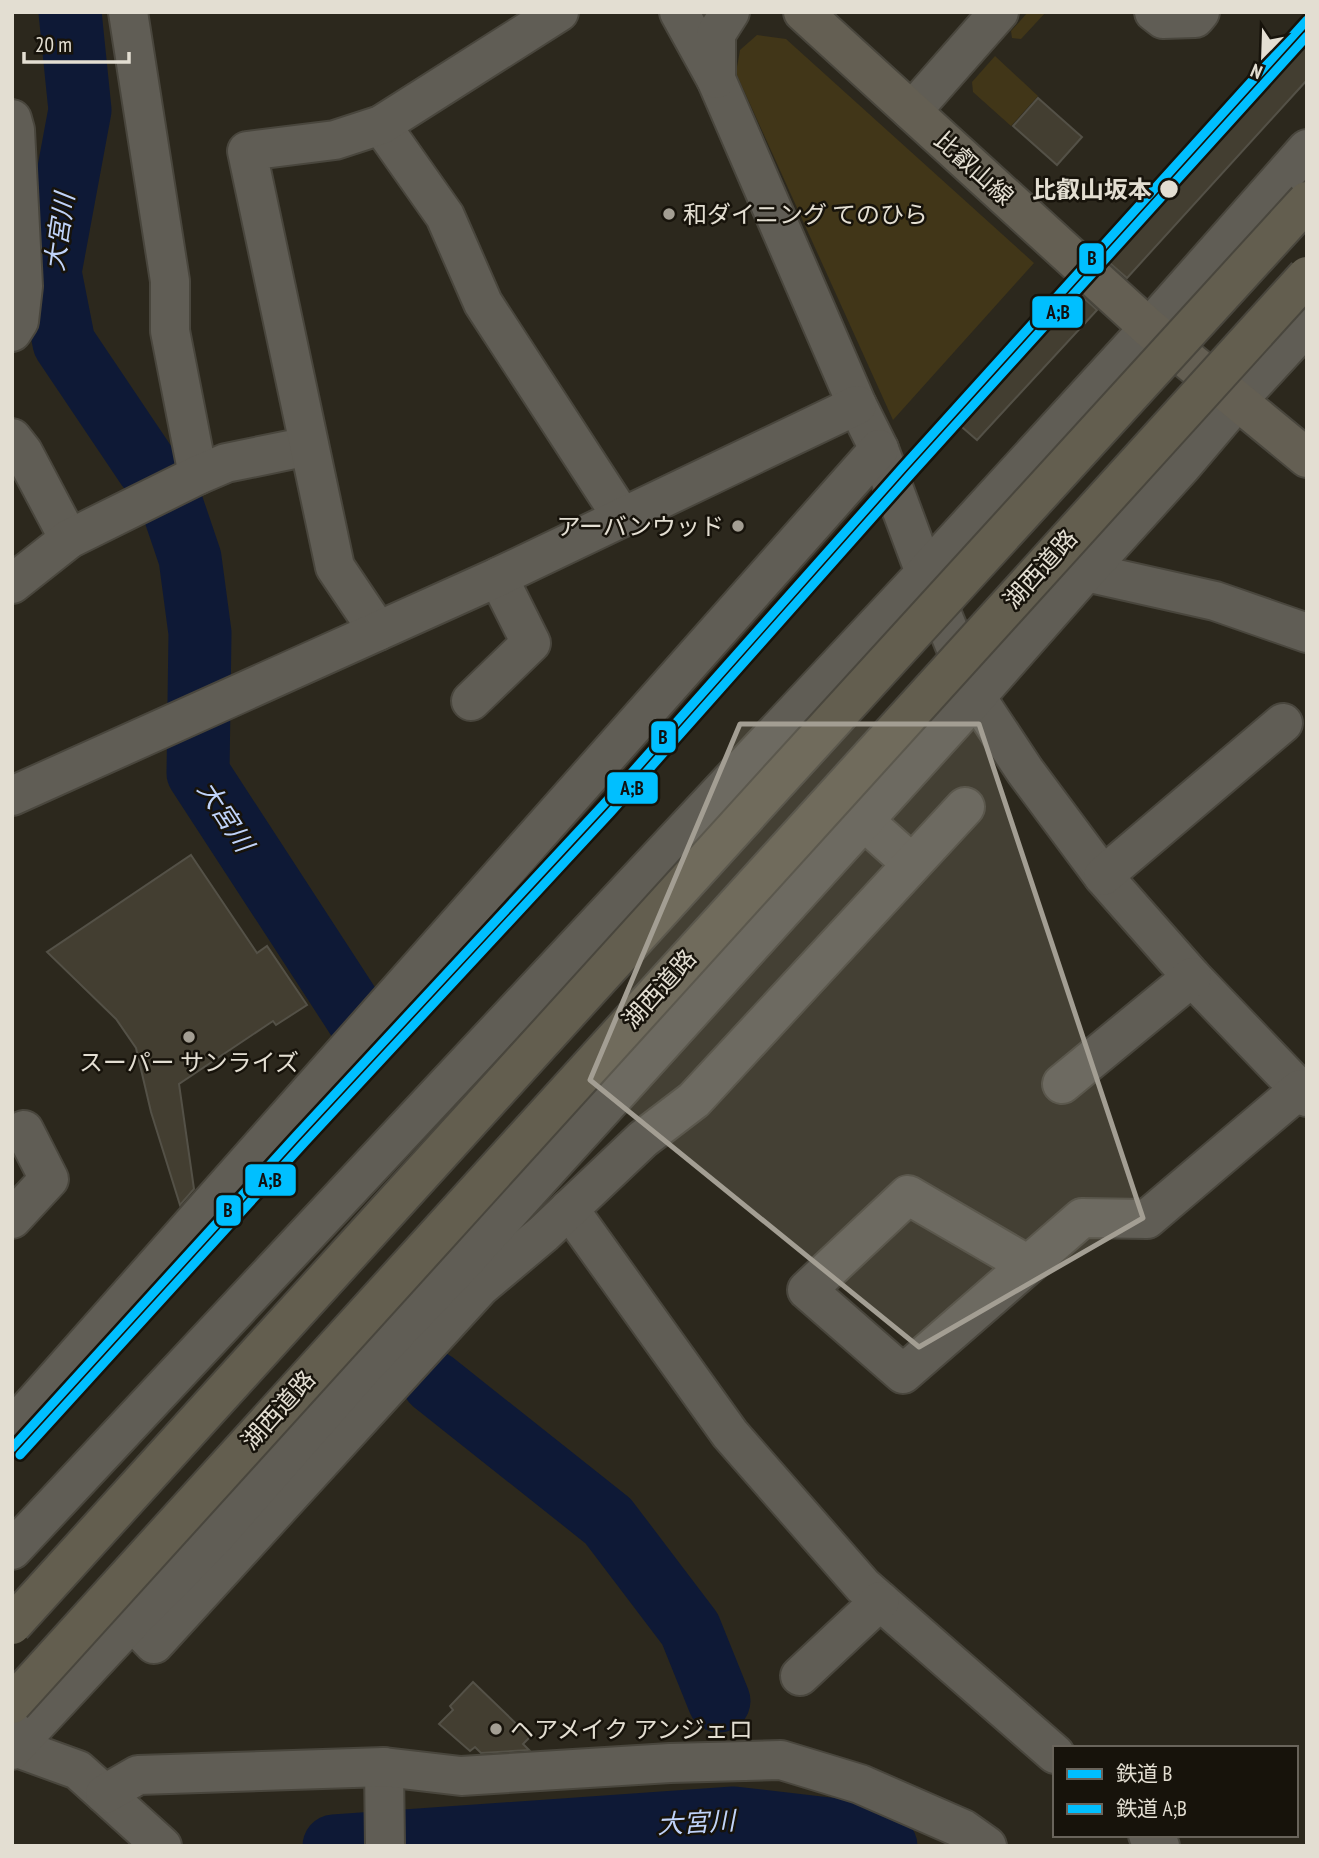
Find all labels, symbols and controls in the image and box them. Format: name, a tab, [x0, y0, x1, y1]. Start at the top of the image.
scale bar	[24, 21, 130, 65]
north arrow	[1228, 21, 1298, 91]
text: 20 m	[35, 31, 72, 58]
text: N	[1247, 59, 1266, 85]
street label: 比叡山線	[928, 124, 1020, 212]
place label: 比叡山坂本	[1032, 174, 1152, 205]
marker: 比叡山坂本	[1158, 178, 1180, 200]
water label: 大宮川	[37, 188, 81, 273]
place label: 和ダイニング てのひら	[683, 199, 928, 230]
marker: 和ダイニング てのひら	[661, 206, 677, 222]
line badge: B	[1078, 242, 1105, 275]
text: B	[1087, 246, 1097, 270]
line badge: A;B	[1031, 295, 1084, 329]
text: A;B	[1045, 300, 1070, 324]
place label: アーバンウッド	[556, 511, 724, 542]
marker: アーバンウッド	[730, 518, 746, 534]
street label: 湖西道路	[996, 523, 1084, 615]
line badge: B	[650, 720, 677, 754]
text: B	[658, 725, 668, 749]
line badge: A;B	[606, 771, 659, 805]
water label: 大宮川	[191, 774, 263, 860]
text: A;B	[619, 776, 644, 800]
street label: 湖西道路	[615, 943, 703, 1035]
marker: スーパー サンライズ	[181, 1029, 197, 1045]
place label: スーパー サンライズ	[79, 1047, 299, 1078]
line badge: A;B	[244, 1163, 297, 1197]
text: A;B	[257, 1168, 282, 1192]
line badge: B	[215, 1194, 242, 1227]
text: B	[223, 1198, 233, 1222]
street label: 湖西道路	[234, 1364, 322, 1456]
place label: ヘアメイク アンジェロ	[510, 1714, 752, 1745]
marker: ヘアメイク アンジェロ	[488, 1721, 504, 1737]
legend	[1053, 1746, 1298, 1837]
text: 鉄道 B	[1116, 1760, 1172, 1787]
text: 鉄道 A;B	[1116, 1795, 1187, 1822]
water label: 大宮川	[656, 1803, 739, 1841]

